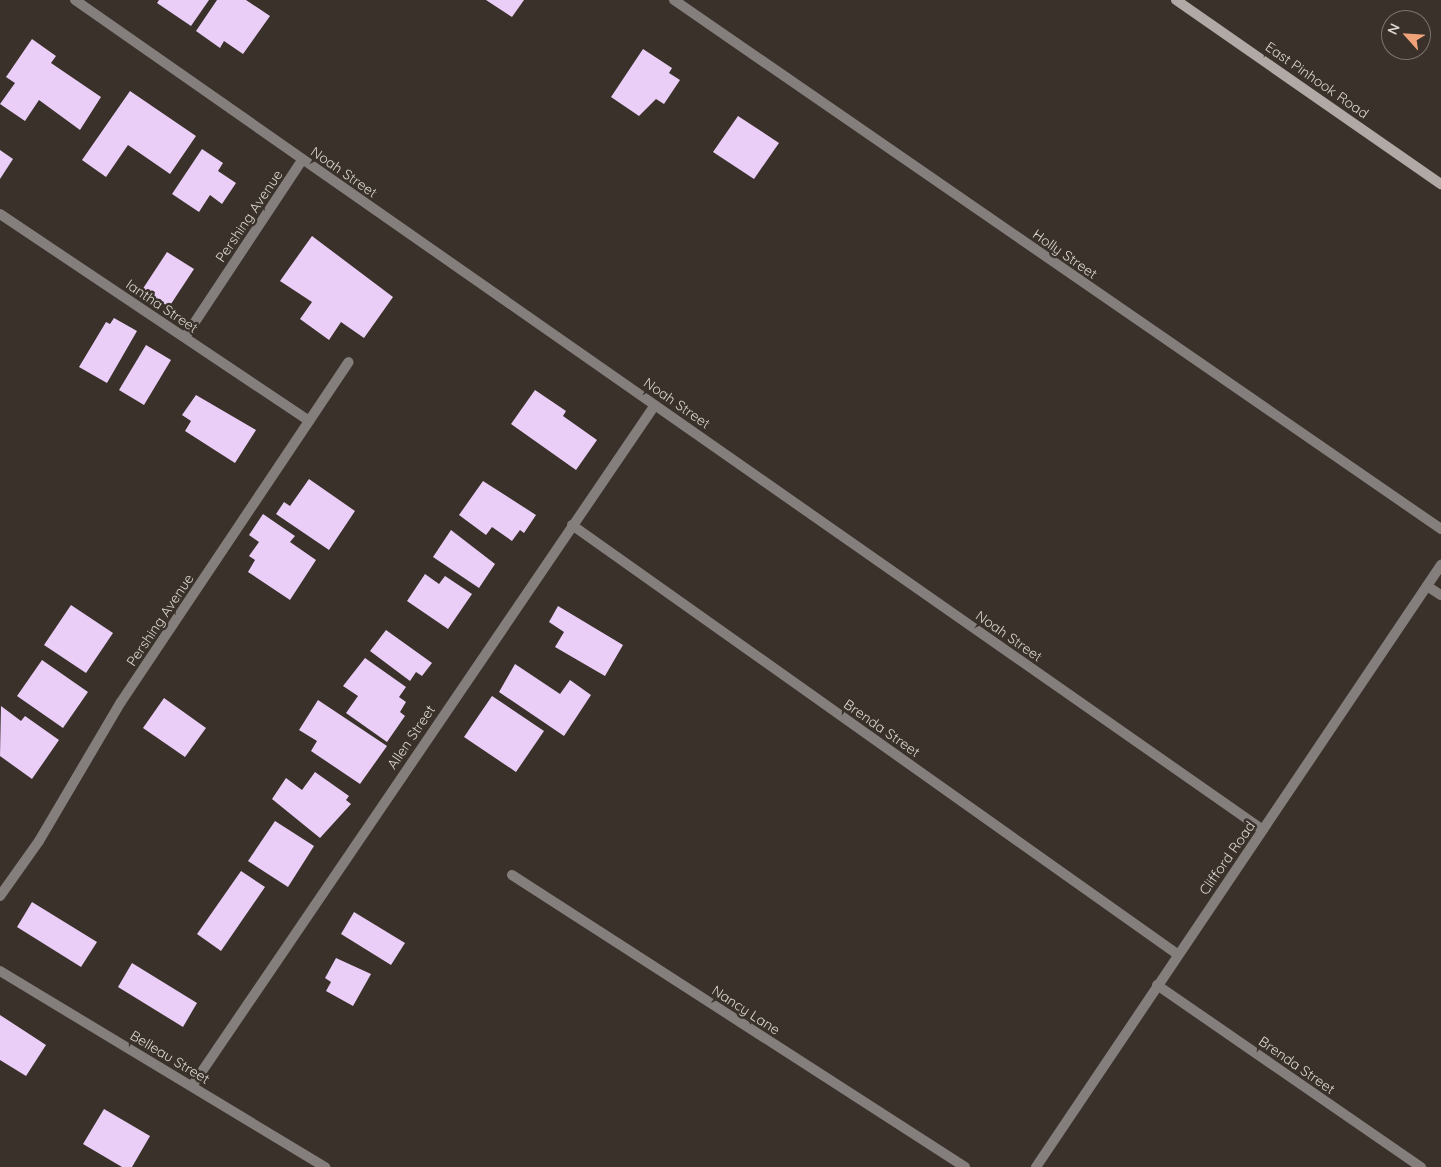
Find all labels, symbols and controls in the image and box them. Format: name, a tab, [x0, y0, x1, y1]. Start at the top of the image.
north arrow	[1381, 10, 1431, 60]
text: N	[1383, 20, 1404, 37]
street label: East Pinhook Road	[1262, 38, 1372, 122]
street label: Noah Street	[308, 143, 380, 201]
street label: Pershing Avenue	[212, 167, 286, 265]
street label: Holly Street	[1030, 226, 1100, 282]
street label: Iantha Street	[123, 276, 201, 336]
street label: Noah Street	[641, 374, 713, 432]
street label: Pershing Avenue	[123, 571, 197, 669]
street label: Noah Street	[973, 607, 1045, 665]
street label: Brenda Street	[841, 696, 923, 760]
street label: Allen Street	[384, 702, 438, 772]
street label: Clifford Road	[1195, 818, 1259, 898]
street label: Nancy Lane	[709, 982, 783, 1038]
street label: Belleau Street	[127, 1027, 213, 1087]
street label: Brenda Street	[1256, 1033, 1338, 1097]

